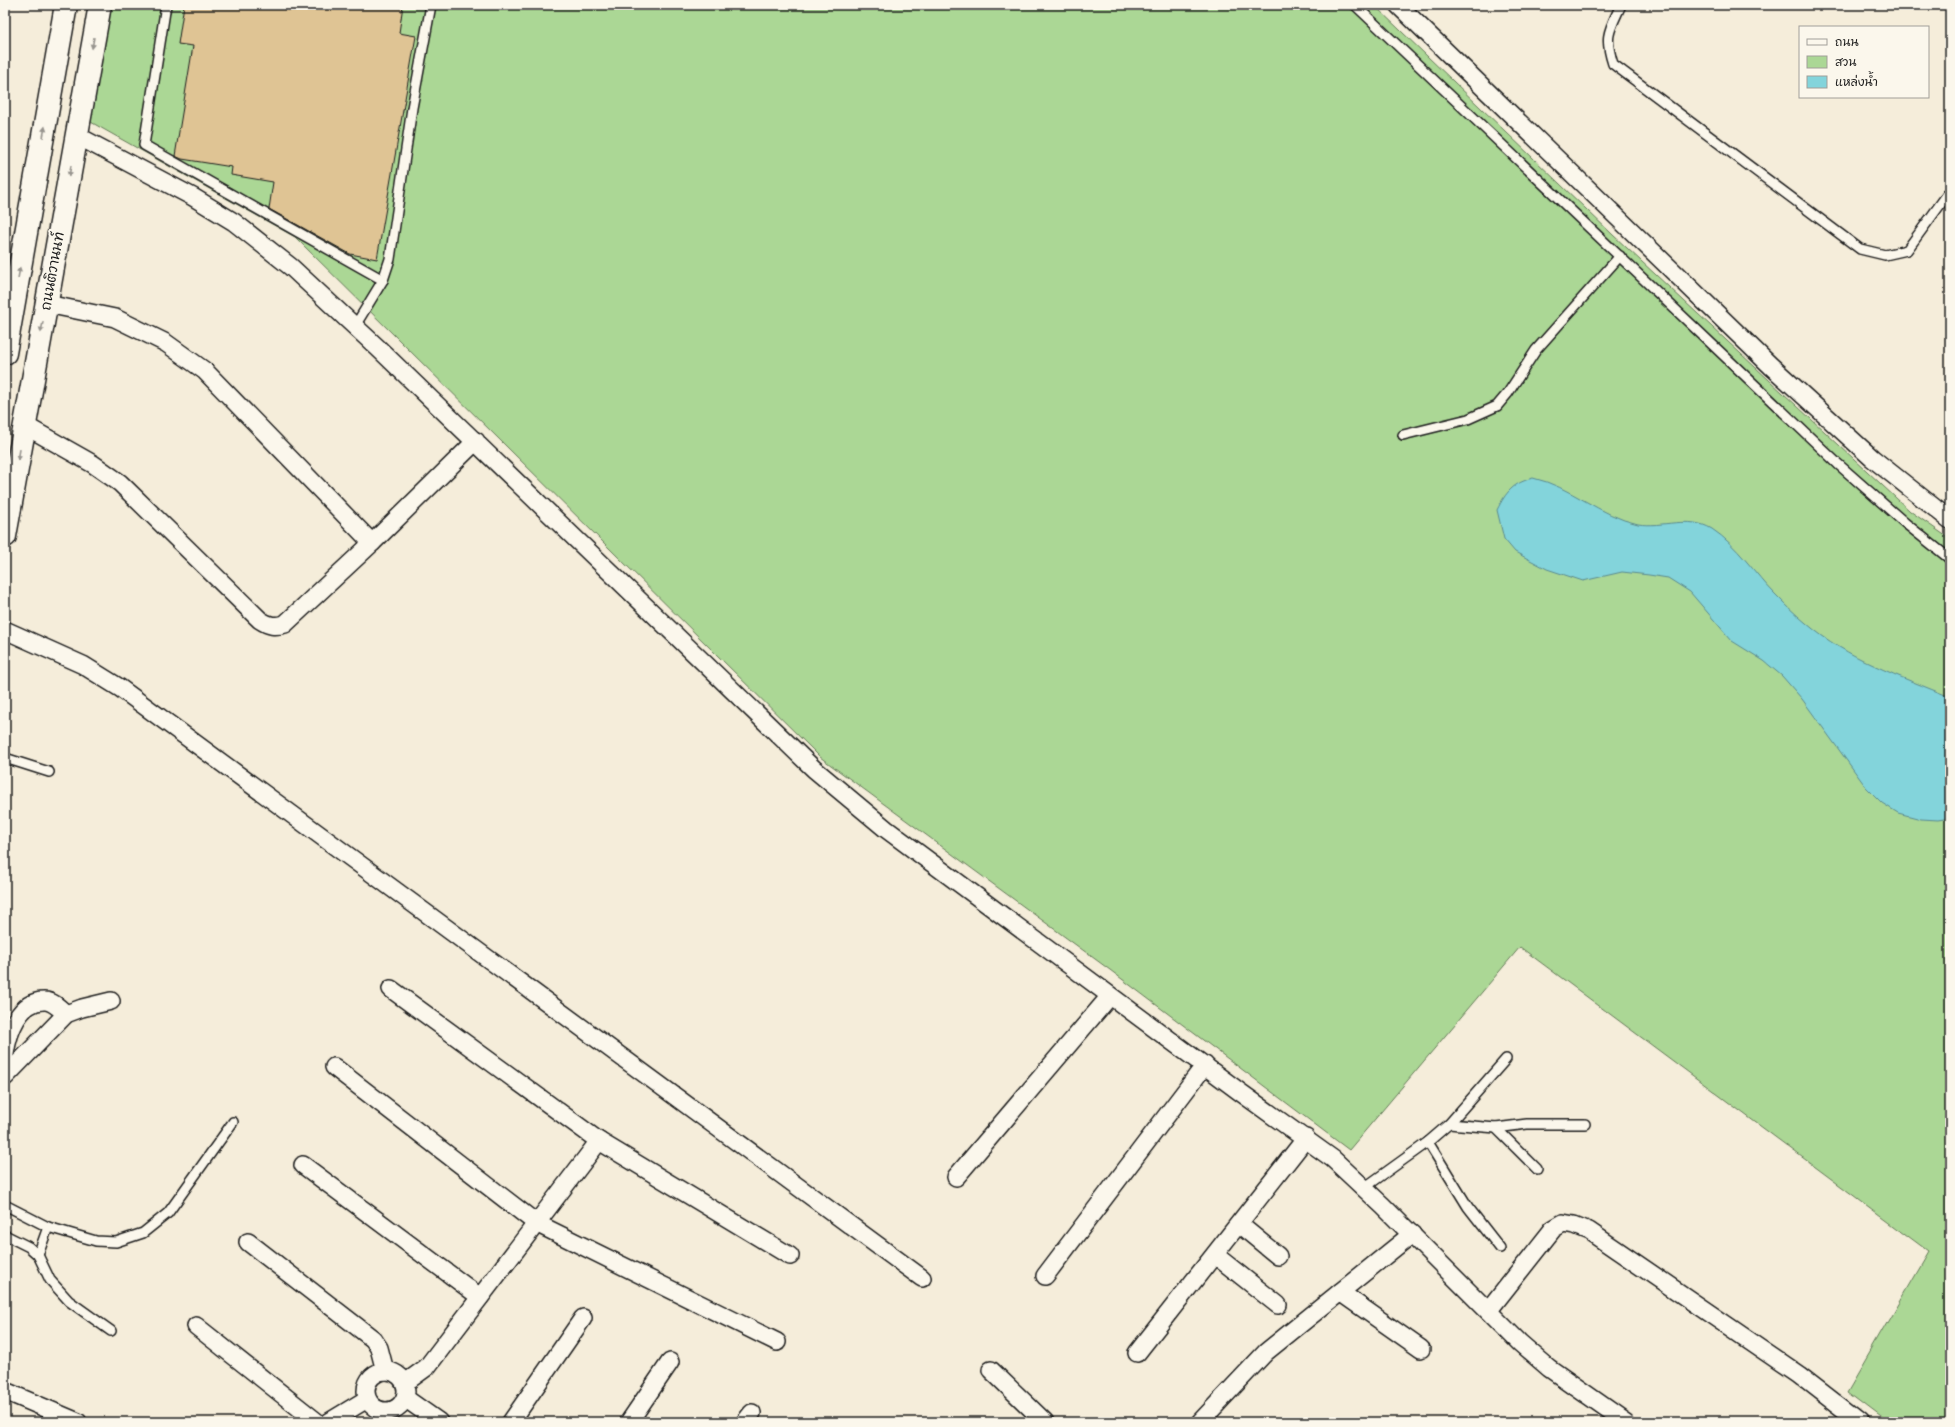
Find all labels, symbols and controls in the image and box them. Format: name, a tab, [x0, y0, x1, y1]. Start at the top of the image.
legend	[1799, 26, 1929, 98]
text: ถนน	[1835, 34, 1859, 50]
one-way arrow	[89, 37, 95, 49]
text: สวน	[1835, 54, 1856, 70]
text: แหล่งน้ำ	[1835, 71, 1878, 90]
one-way arrow	[41, 126, 47, 138]
one-way arrow	[67, 165, 73, 177]
street label: ถนนติวานนท์	[36, 230, 68, 312]
one-way arrow	[16, 267, 22, 280]
one-way arrow	[39, 321, 45, 333]
one-way arrow	[16, 449, 22, 461]

